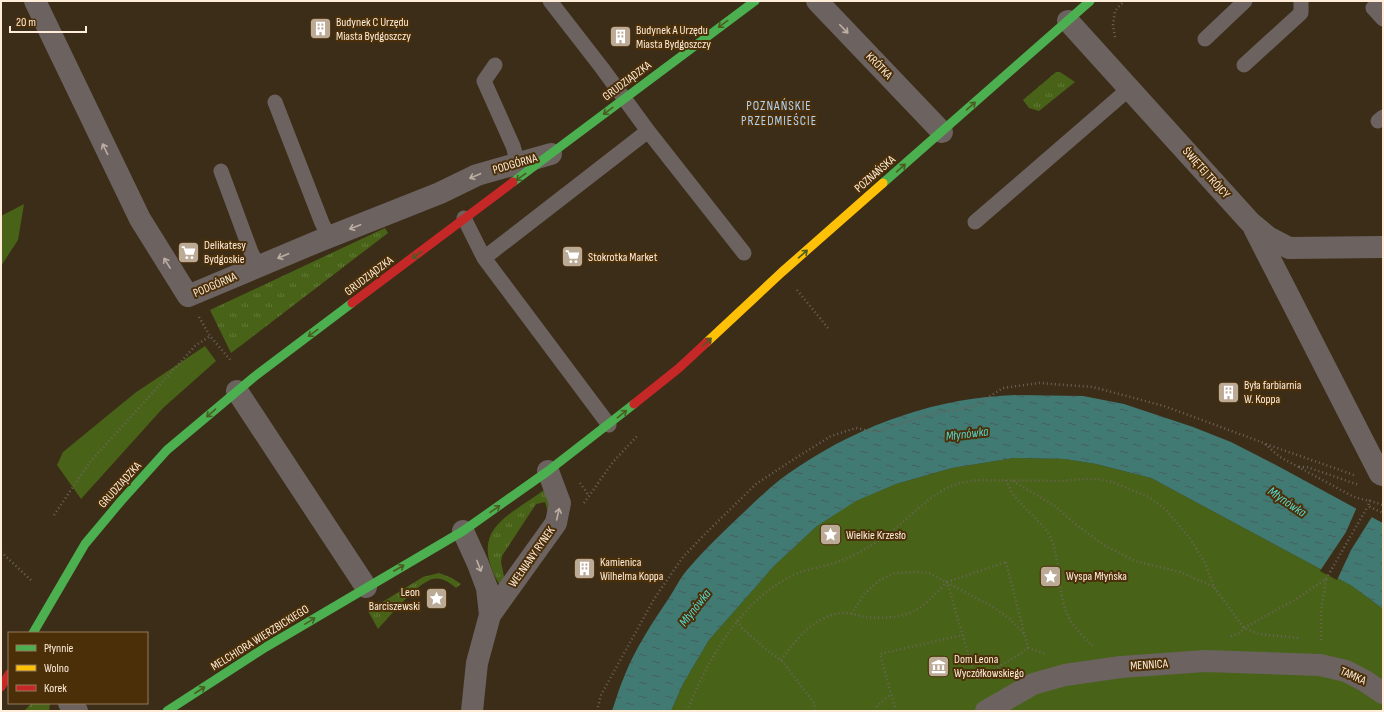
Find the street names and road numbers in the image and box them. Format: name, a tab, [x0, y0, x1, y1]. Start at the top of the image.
street label: KRÓTKA	[862, 49, 896, 83]
street label: GRUDZIĄDZKA	[600, 57, 655, 104]
street label: ŚWIĘTEJ TRÓJCY	[1179, 144, 1233, 202]
street label: PODGÓRNA	[491, 150, 540, 177]
street label: POZNAŃSKA	[852, 152, 899, 196]
street label: GRUDZIĄDZKA	[342, 252, 397, 299]
street label: PODGÓRNA	[191, 269, 240, 301]
street label: GRUDZIĄDZKA	[95, 458, 145, 511]
street label: WEŁNIANY RYNEK	[506, 523, 559, 590]
street label: MELCHIORA WIERZBICKIEGO	[208, 602, 312, 674]
street label: MENNICA	[1130, 656, 1169, 674]
street label: TAMKA	[1338, 664, 1369, 689]

